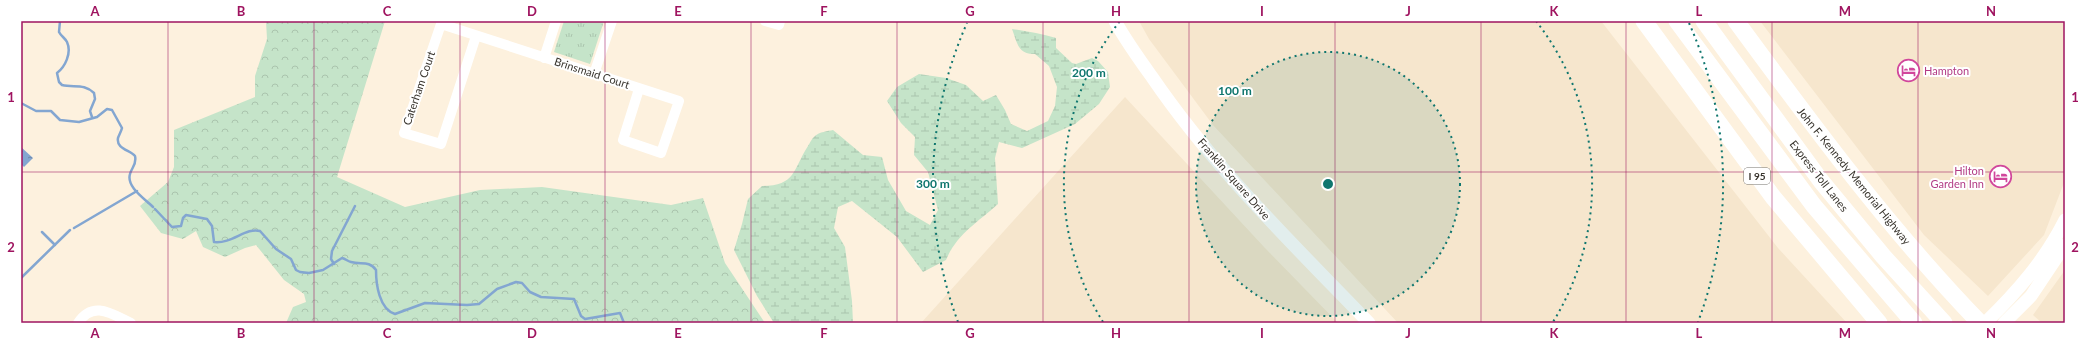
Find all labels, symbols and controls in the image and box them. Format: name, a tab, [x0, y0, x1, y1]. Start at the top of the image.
text: A	[89, 3, 100, 19]
text: B	[237, 3, 246, 19]
text: C	[383, 3, 392, 19]
text: D	[527, 3, 537, 19]
text: E	[674, 3, 682, 19]
text: F	[820, 3, 828, 19]
text: G	[965, 3, 975, 19]
text: H	[1111, 3, 1121, 19]
text: I	[1260, 3, 1264, 19]
text: J	[1405, 3, 1411, 19]
text: K	[1550, 3, 1560, 19]
text: L	[1696, 3, 1703, 19]
text: M	[1839, 3, 1851, 19]
text: N	[1986, 3, 1996, 19]
street label: Caterham Court	[400, 49, 437, 127]
street label: Brinsmaid Court	[553, 54, 631, 91]
hotel icon: Hampton	[1895, 58, 1921, 84]
place label: Hampton	[1924, 64, 1969, 77]
text: 200 m	[1072, 65, 1106, 80]
text: 100 m	[1218, 83, 1252, 98]
text: 1	[7, 89, 15, 105]
text: 1	[2071, 89, 2079, 105]
street label: John F. Kennedy Memorial Highway	[1795, 105, 1914, 247]
street label: Franklin Square Drive	[1196, 135, 1273, 222]
street label: Express Toll Lanes	[1788, 137, 1851, 214]
place label: Hilton Garden Inn	[1931, 164, 1984, 190]
hotel icon: Hilton Garden Inn	[1987, 164, 2013, 190]
road number: I 95	[1744, 168, 1770, 184]
text: 300 m	[916, 176, 950, 191]
centre of rings	[1321, 177, 1335, 191]
text: 2	[7, 239, 15, 255]
text: 2	[2071, 239, 2079, 255]
text: A	[89, 325, 100, 341]
text: B	[237, 325, 246, 341]
text: C	[383, 325, 392, 341]
text: D	[527, 325, 537, 341]
text: E	[674, 325, 682, 341]
text: F	[820, 325, 828, 341]
text: G	[965, 325, 975, 341]
text: H	[1111, 325, 1121, 341]
text: I	[1260, 325, 1264, 341]
text: J	[1405, 325, 1411, 341]
text: K	[1550, 325, 1560, 341]
text: L	[1696, 325, 1703, 341]
text: M	[1839, 325, 1851, 341]
text: N	[1986, 325, 1996, 341]

